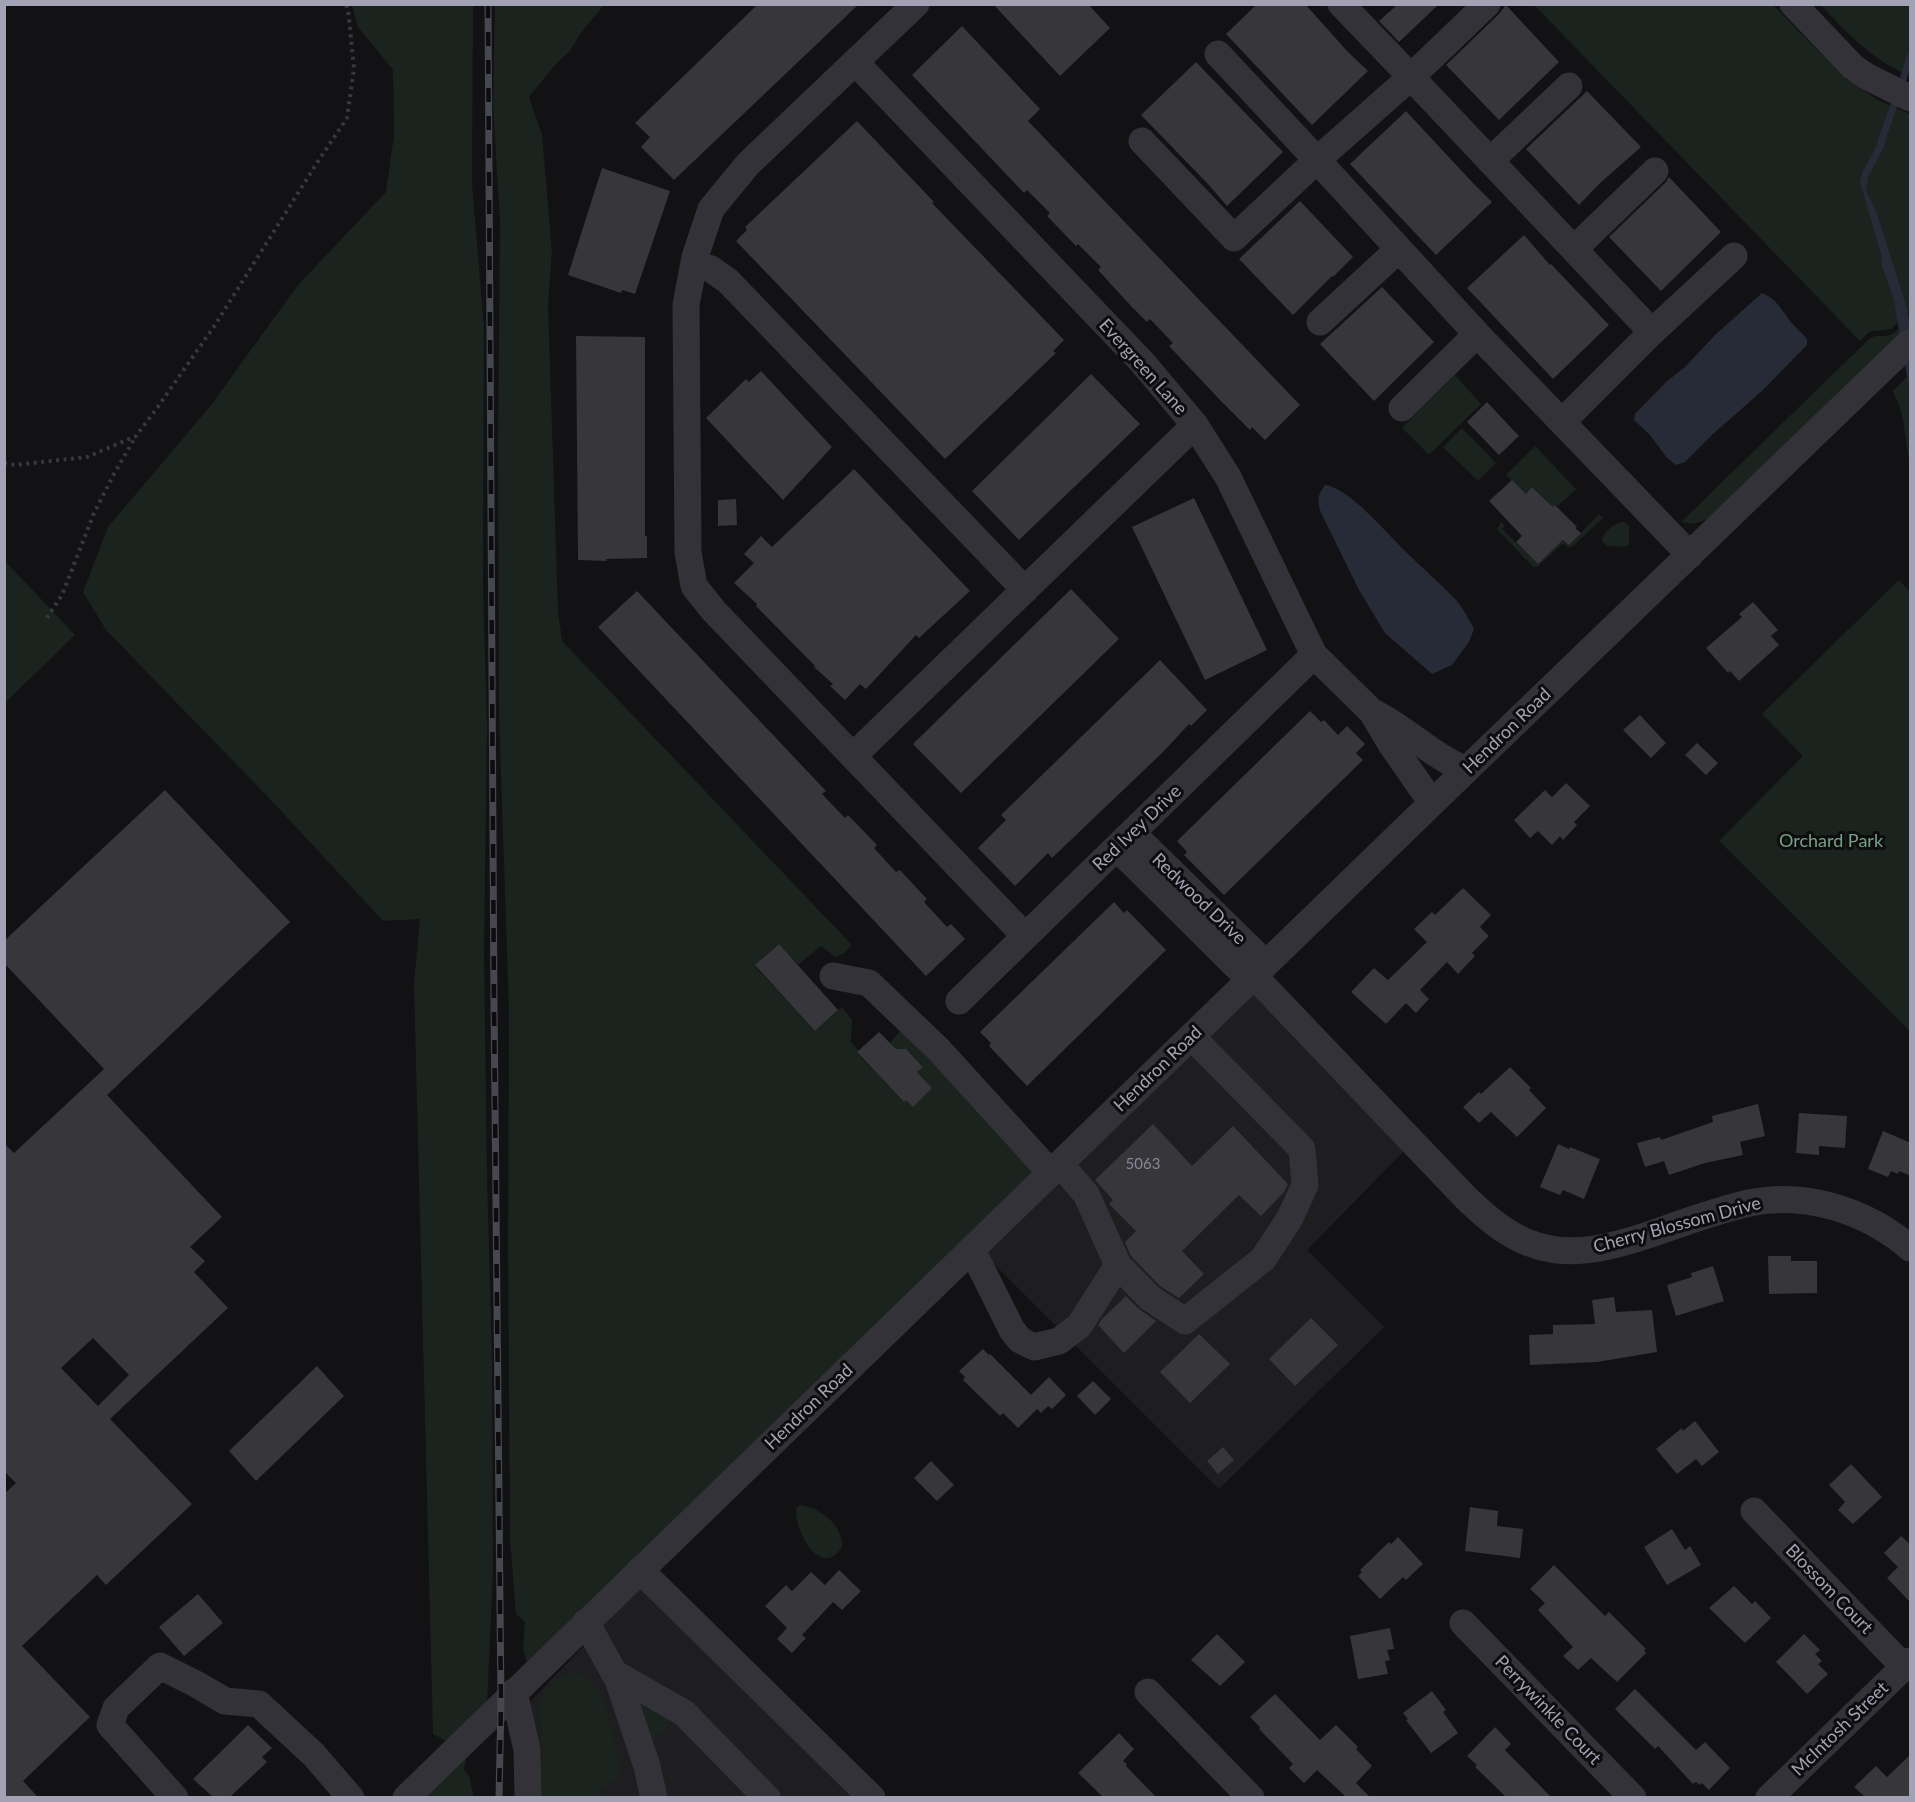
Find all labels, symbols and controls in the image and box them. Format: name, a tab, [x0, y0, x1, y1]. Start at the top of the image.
street label: Evergreen Lane	[1094, 315, 1192, 419]
street label: Hendron Road	[1458, 684, 1556, 778]
street label: Red Ivey Drive	[1088, 780, 1186, 876]
park label: Orchard Park	[1779, 830, 1883, 852]
street label: Redwood Drive	[1148, 849, 1250, 949]
street label: Hendron Road	[1109, 1022, 1207, 1116]
house number: 5063	[1126, 1155, 1160, 1173]
street label: Cherry Blossom Drive	[1591, 1192, 1763, 1258]
street label: Hendron Road	[760, 1360, 858, 1454]
street label: Blossom Court	[1781, 1540, 1877, 1638]
street label: Perrywinkle Court	[1490, 1651, 1606, 1769]
street label: McIntosh Street	[1787, 1677, 1893, 1781]

